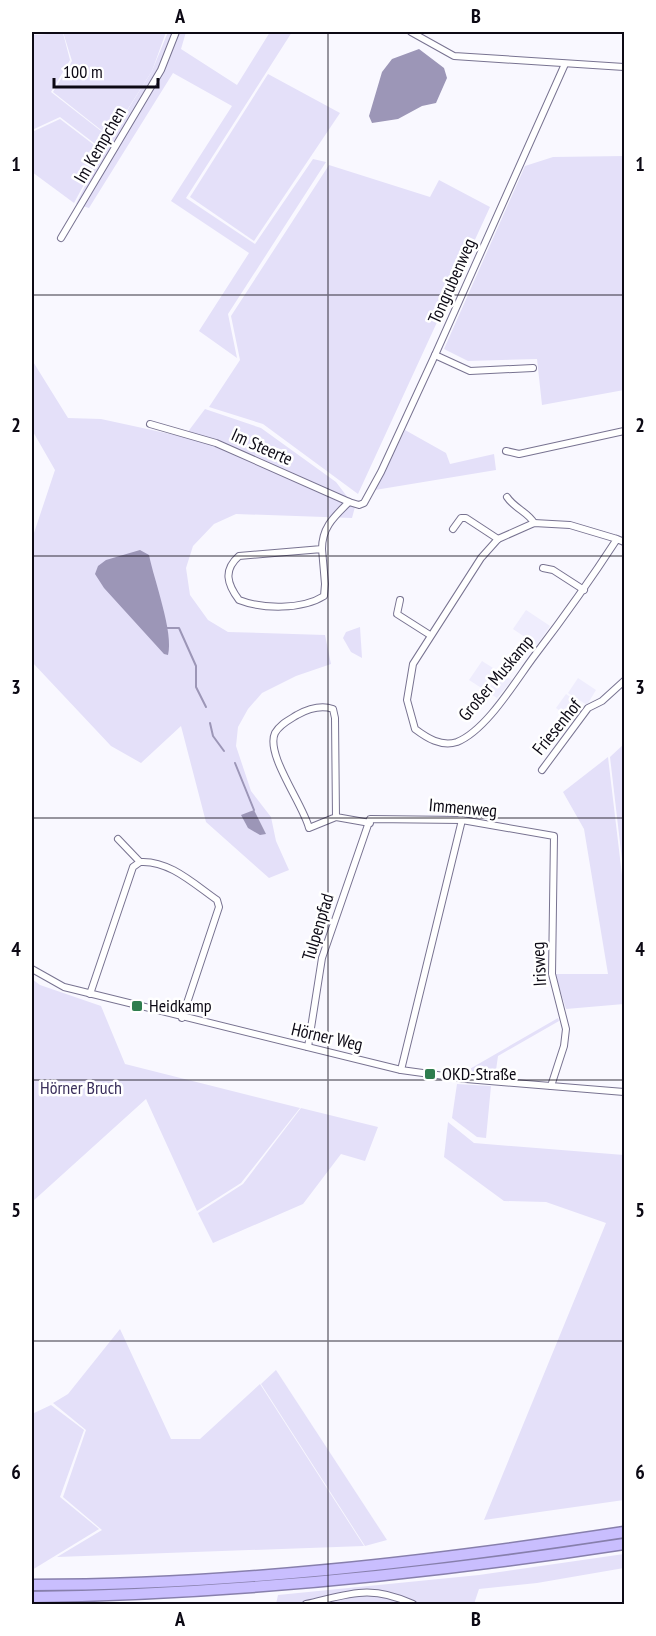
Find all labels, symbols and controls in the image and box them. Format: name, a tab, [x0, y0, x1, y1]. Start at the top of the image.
text: A	[174, 3, 186, 29]
text: B	[471, 3, 481, 29]
scale bar	[54, 51, 158, 89]
text: 100 m	[63, 60, 103, 83]
street label: Im Kempchen	[68, 102, 131, 187]
text: 1	[11, 151, 21, 177]
text: 1	[635, 151, 645, 177]
street label: Tongrubenweg	[423, 235, 481, 327]
text: 2	[11, 412, 21, 438]
text: 2	[635, 412, 645, 438]
street label: Im Steerte	[228, 423, 296, 470]
street label: Großer Muskamp	[453, 630, 538, 726]
text: 3	[11, 674, 21, 700]
text: 3	[635, 674, 645, 700]
street label: Friesenhof	[527, 693, 587, 759]
street label: Immenweg	[428, 793, 498, 822]
street label: Tulpenpfad	[296, 891, 339, 963]
text: 4	[11, 936, 21, 962]
text: 4	[635, 936, 645, 962]
street label: Irisweg	[526, 941, 551, 987]
place label: Heidkamp	[149, 994, 212, 1017]
marker: Heidkamp	[130, 999, 144, 1013]
street label: Hörner Weg	[289, 1017, 365, 1056]
place label: OKD-Straße	[442, 1062, 516, 1085]
marker: OKD-Straße	[423, 1067, 437, 1081]
park label: Hörner Bruch	[40, 1076, 122, 1099]
text: 5	[11, 1197, 21, 1223]
text: 5	[635, 1197, 645, 1223]
text: 6	[11, 1459, 21, 1485]
text: 6	[635, 1459, 645, 1485]
text: A	[174, 1606, 186, 1632]
text: B	[471, 1606, 481, 1632]

